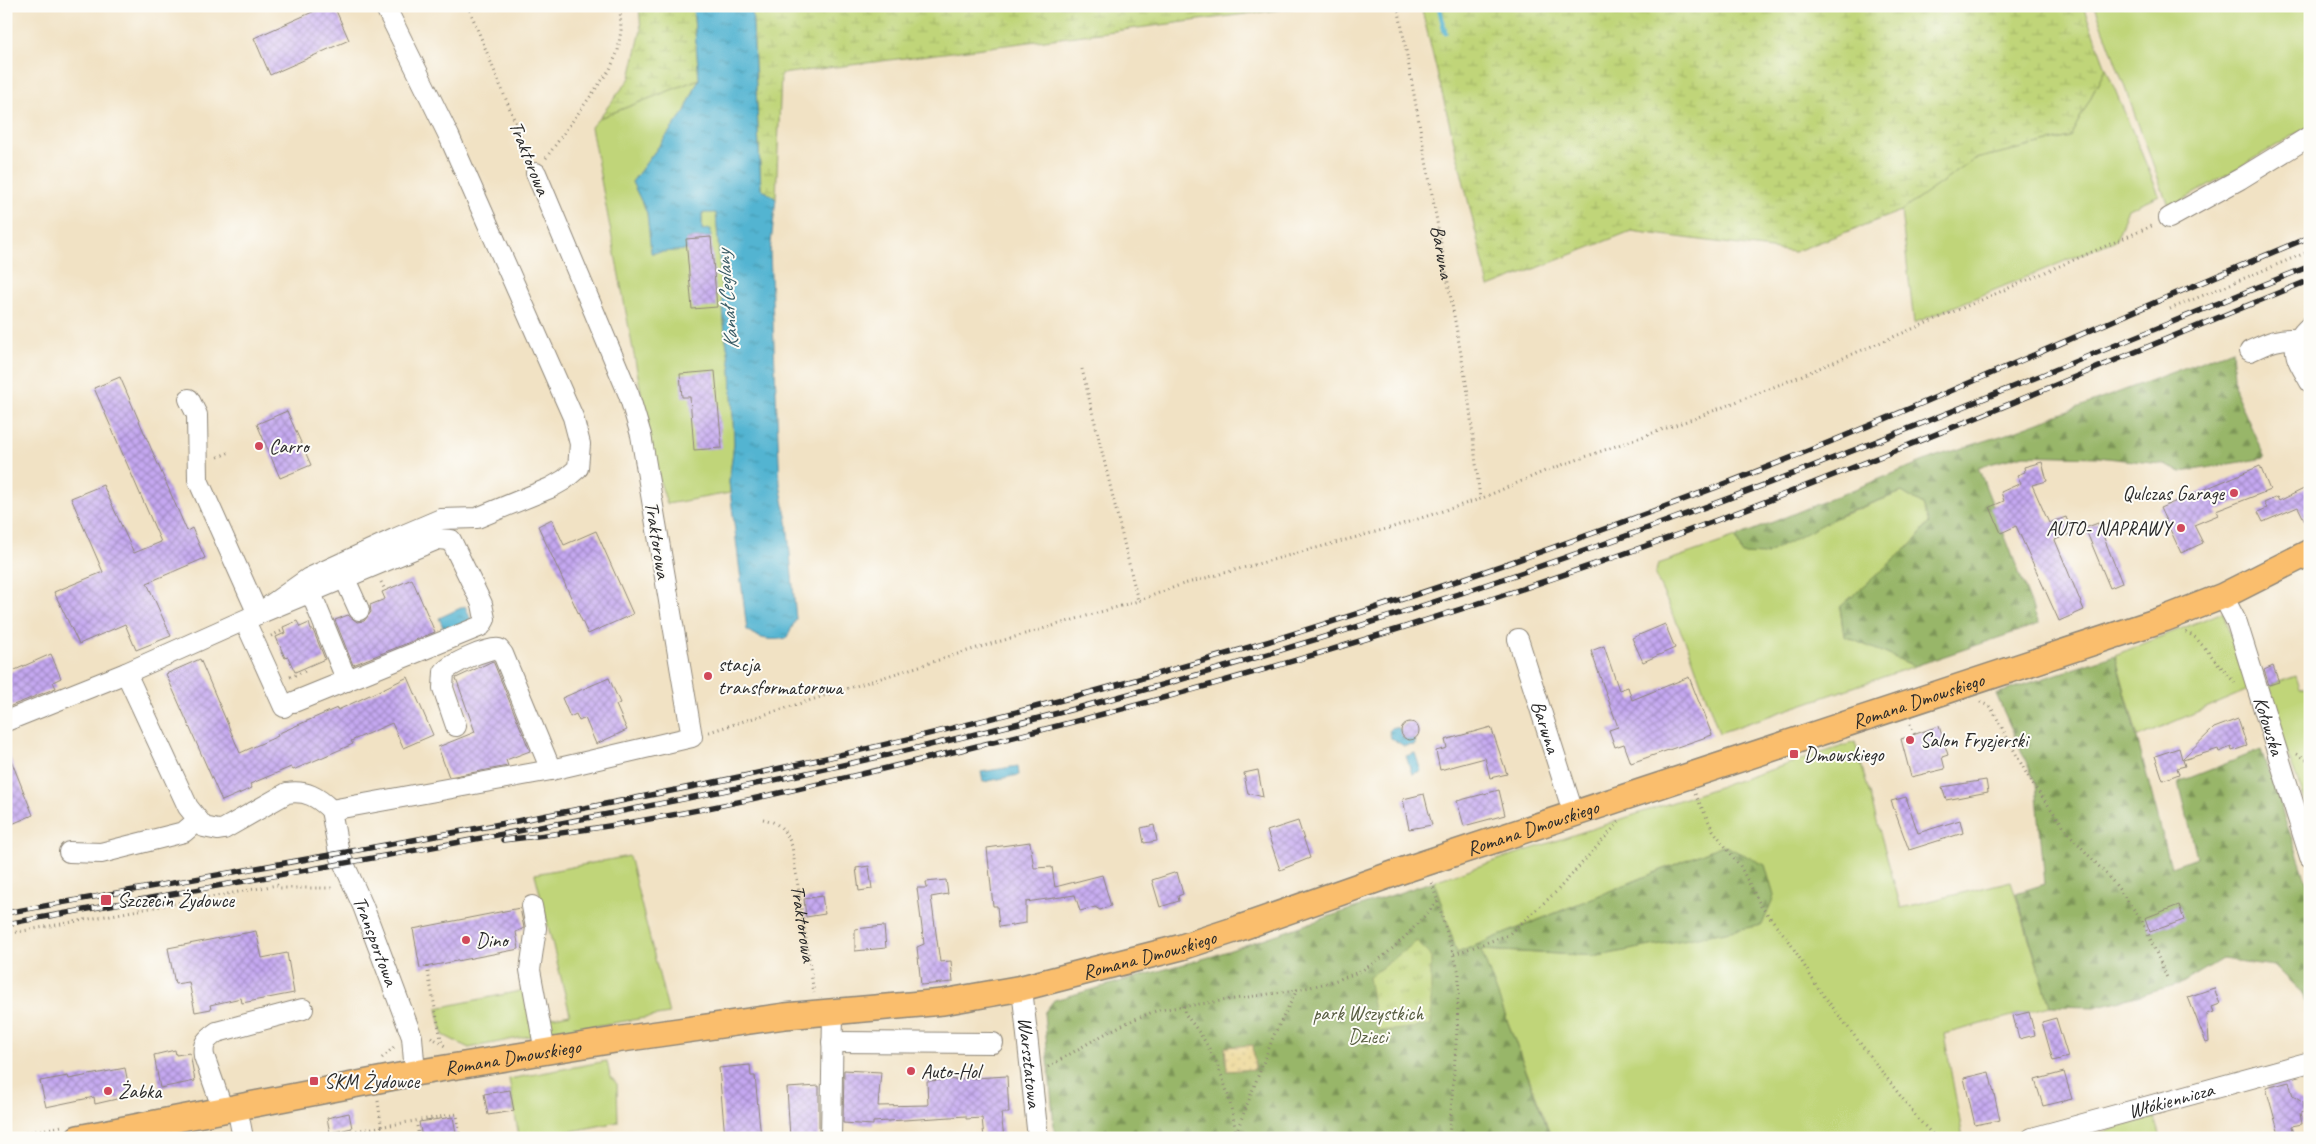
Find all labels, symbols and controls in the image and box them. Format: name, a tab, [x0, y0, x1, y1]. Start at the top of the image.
street label: Traktorowa	[503, 117, 556, 200]
street label: Barwna	[1425, 223, 1459, 283]
water label: Kanał Ceglany	[709, 246, 744, 351]
place label: Carro	[269, 434, 311, 459]
marker: Carro	[253, 440, 265, 452]
place label: Qulczas Garage	[2123, 481, 2226, 506]
marker: Qulczas Garage	[2228, 487, 2240, 499]
street label: Traktorowa	[639, 500, 676, 582]
place label: AUTO- NAPRAWY	[2046, 516, 2174, 541]
marker: AUTO- NAPRAWY	[2175, 522, 2187, 534]
place label: stacja transformatorowa	[718, 652, 844, 700]
street label: Romana Dmowskiego	[1849, 667, 1988, 734]
marker: stacja transformatorowa	[702, 670, 714, 682]
street label: Kołowska	[2248, 694, 2290, 760]
street label: Barwna	[1525, 697, 1566, 758]
place label: Salon Fryzjerski	[1920, 728, 2030, 753]
marker: Salon Fryzjerski	[1904, 734, 1916, 746]
place label: Dmowskiego	[1804, 742, 1884, 767]
marker: Dmowskiego	[1788, 748, 1800, 760]
street label: Romana Dmowskiego	[1464, 794, 1603, 861]
street label: Traktorowa	[785, 883, 821, 965]
place label: Szczecin Żydowce	[117, 888, 236, 913]
street label: Transportowa	[347, 892, 404, 990]
marker: Szczecin Żydowce	[99, 893, 113, 907]
street label: Romana Dmowskiego	[1080, 924, 1220, 985]
place label: Dino	[476, 928, 510, 953]
marker: Dino	[460, 934, 472, 946]
park label: park Wszystkich Dzieci	[1313, 1001, 1424, 1049]
street label: Warsztatowa	[1012, 1016, 1047, 1110]
street label: Romana Dmowskiego	[443, 1034, 583, 1081]
place label: Auto-Hol	[921, 1059, 984, 1084]
marker: Auto-Hol	[905, 1065, 917, 1077]
place label: SKM Żydowce	[324, 1069, 421, 1094]
marker: SKM Żydowce	[308, 1075, 320, 1087]
street label: Włókiennicza	[2125, 1077, 2218, 1124]
place label: Żabka	[118, 1079, 163, 1104]
marker: Żabka	[102, 1085, 114, 1097]

